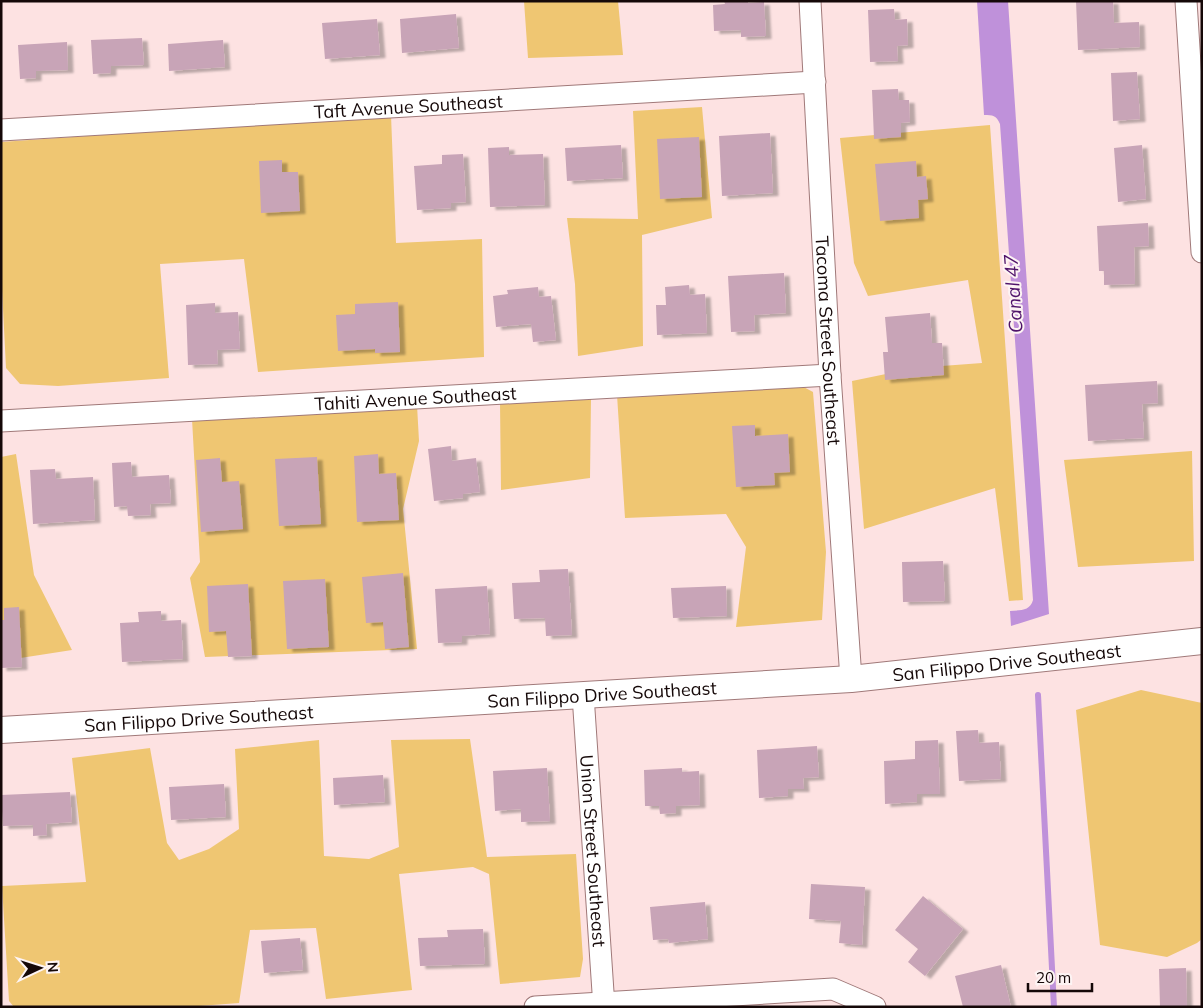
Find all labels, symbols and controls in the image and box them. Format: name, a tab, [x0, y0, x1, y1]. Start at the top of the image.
street label: Taft Avenue Southeast	[313, 89, 503, 123]
street label: Tacoma Street Southeast	[811, 235, 846, 446]
water label: Canal 47	[998, 253, 1028, 334]
street label: Tahiti Avenue Southeast	[314, 381, 517, 415]
street label: San Filippo Drive Southeast	[891, 638, 1122, 686]
street label: San Filippo Drive Southeast	[487, 676, 717, 712]
street label: San Filippo Drive Southeast	[83, 700, 314, 736]
street label: Union Street Southeast	[576, 754, 611, 948]
north arrow	[15, 943, 65, 993]
scale bar	[1028, 960, 1092, 992]
text: N	[44, 961, 62, 973]
text: 20 m	[1036, 968, 1071, 987]

